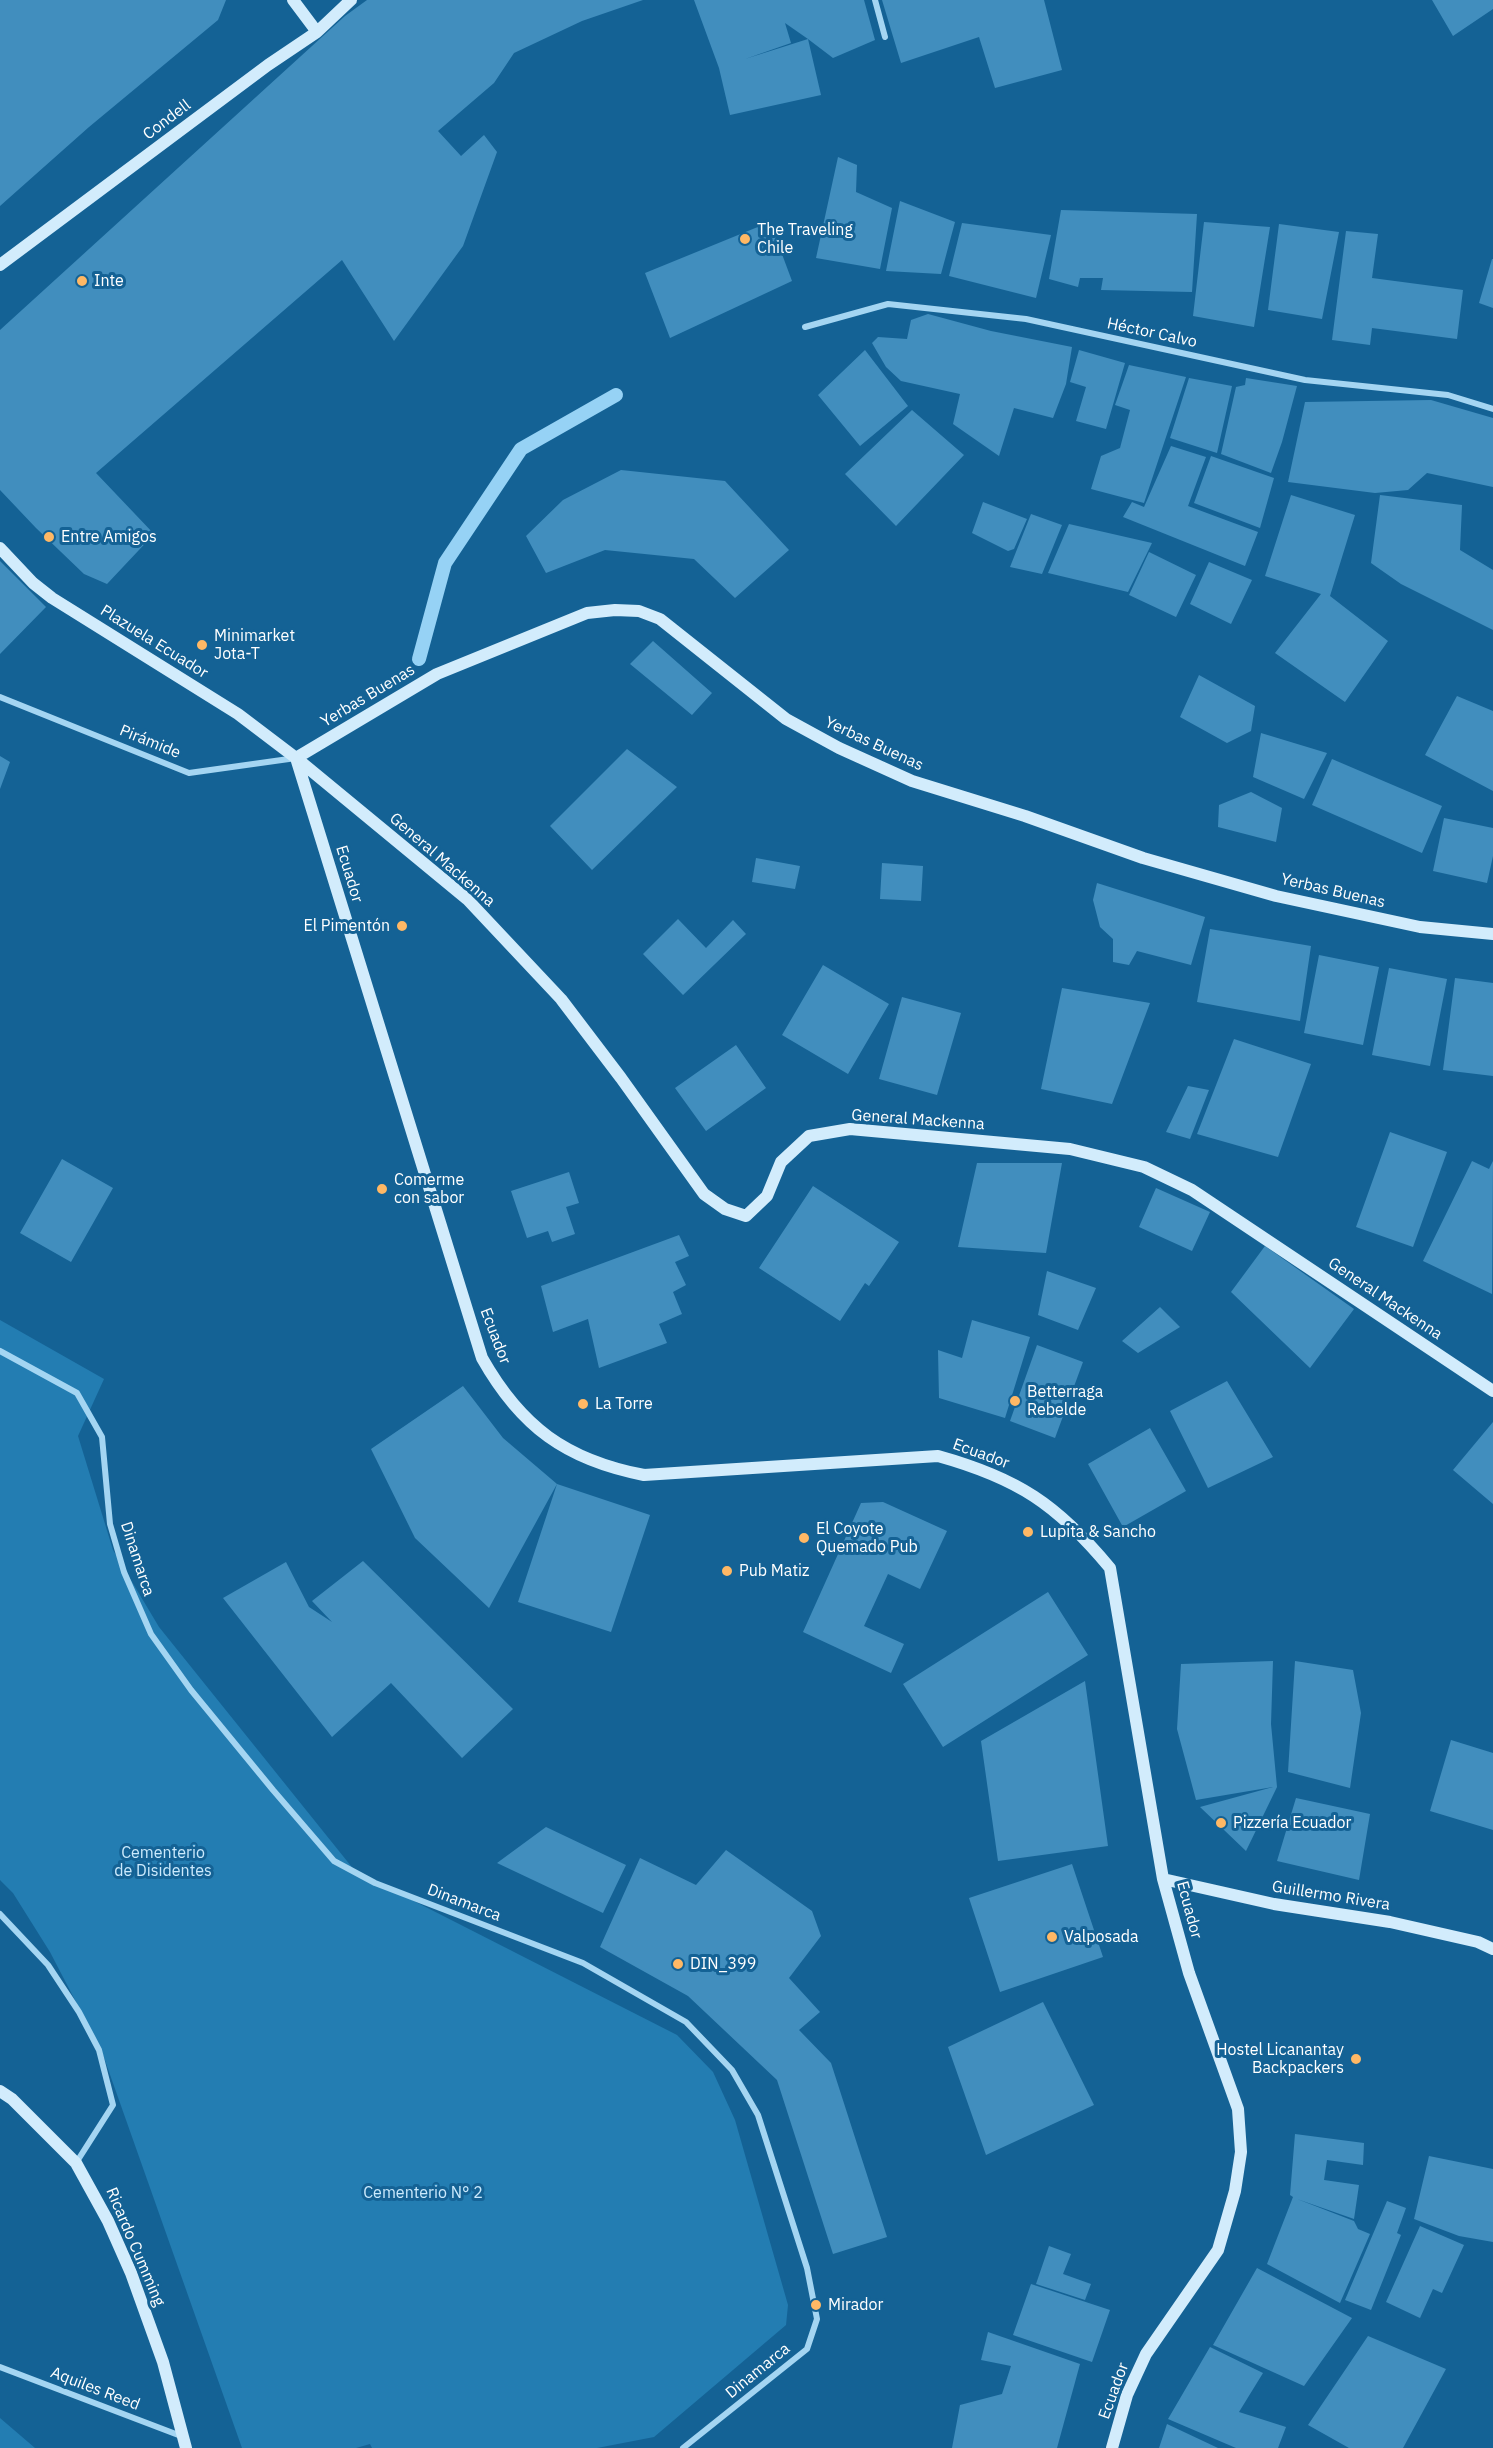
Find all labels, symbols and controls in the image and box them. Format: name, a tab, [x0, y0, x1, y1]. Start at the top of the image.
street label: Condell	[139, 96, 195, 144]
place label: The Traveling Chile	[757, 220, 853, 258]
marker: The Traveling Chile	[738, 232, 752, 246]
place label: Inte	[94, 271, 124, 291]
marker: Inte	[75, 274, 89, 288]
street label: Héctor Calvo	[1105, 314, 1199, 352]
place label: Entre Amigos	[61, 527, 157, 547]
marker: Entre Amigos	[42, 530, 56, 544]
street label: Plazuela Ecuador	[97, 601, 211, 683]
place label: Minimarket Jota-T	[214, 626, 295, 664]
marker: Minimarket Jota-T	[195, 638, 209, 652]
street label: Yerbas Buenas	[317, 660, 419, 732]
street label: Yerbas Buenas	[822, 713, 926, 775]
street label: Pirámide	[117, 721, 183, 763]
street label: General Mackenna	[385, 809, 499, 911]
street label: Ecuador	[331, 843, 367, 905]
street label: Yerbas Buenas	[1279, 870, 1387, 912]
place label: El Pimentón	[303, 916, 390, 936]
marker: El Pimentón	[395, 919, 409, 933]
street label: General Mackenna	[851, 1106, 985, 1134]
place label: Comerme con sabor	[394, 1170, 464, 1208]
marker: Comerme con sabor	[375, 1182, 389, 1196]
street label: General Mackenna	[1324, 1254, 1446, 1344]
street label: Ecuador	[475, 1305, 515, 1367]
place label: Betterraga Rebelde	[1027, 1382, 1103, 1420]
place label: La Torre	[595, 1394, 653, 1414]
marker: Betterraga Rebelde	[1008, 1394, 1022, 1408]
marker: La Torre	[576, 1397, 590, 1411]
street label: Ecuador	[950, 1435, 1012, 1473]
street label: Dinamarca	[116, 1519, 158, 1599]
place label: El Coyote Quemado Pub	[816, 1519, 918, 1557]
place label: Lupita & Sancho	[1040, 1522, 1156, 1542]
marker: Lupita & Sancho	[1021, 1525, 1035, 1539]
marker: El Coyote Quemado Pub	[797, 1531, 811, 1545]
place label: Pub Matiz	[739, 1561, 809, 1581]
marker: Pub Matiz	[720, 1564, 734, 1578]
place label: Pizzería Ecuador	[1233, 1813, 1351, 1833]
marker: Pizzería Ecuador	[1214, 1816, 1228, 1830]
park label: Cementerio de Disidentes	[114, 1843, 212, 1881]
street label: Guillermo Rivera	[1271, 1877, 1391, 1915]
street label: Ecuador	[1172, 1879, 1206, 1941]
street label: Dinamarca	[424, 1880, 504, 1926]
place label: Valposada	[1064, 1927, 1139, 1947]
marker: Valposada	[1045, 1930, 1059, 1944]
place label: DIN_399	[690, 1954, 756, 1974]
marker: DIN_399	[671, 1957, 685, 1971]
place label: Hostel Licanantay Backpackers	[1216, 2040, 1344, 2078]
marker: Hostel Licanantay Backpackers	[1349, 2052, 1363, 2066]
park label: Cementerio N° 2	[363, 2183, 483, 2203]
street label: Ricardo Cumming	[101, 2185, 169, 2309]
place label: Mirador	[828, 2295, 883, 2315]
marker: Mirador	[809, 2298, 823, 2312]
street label: Dinamarca	[722, 2339, 794, 2403]
street label: Ecuador	[1095, 2360, 1133, 2422]
street label: Aquiles Reed	[48, 2363, 142, 2415]

